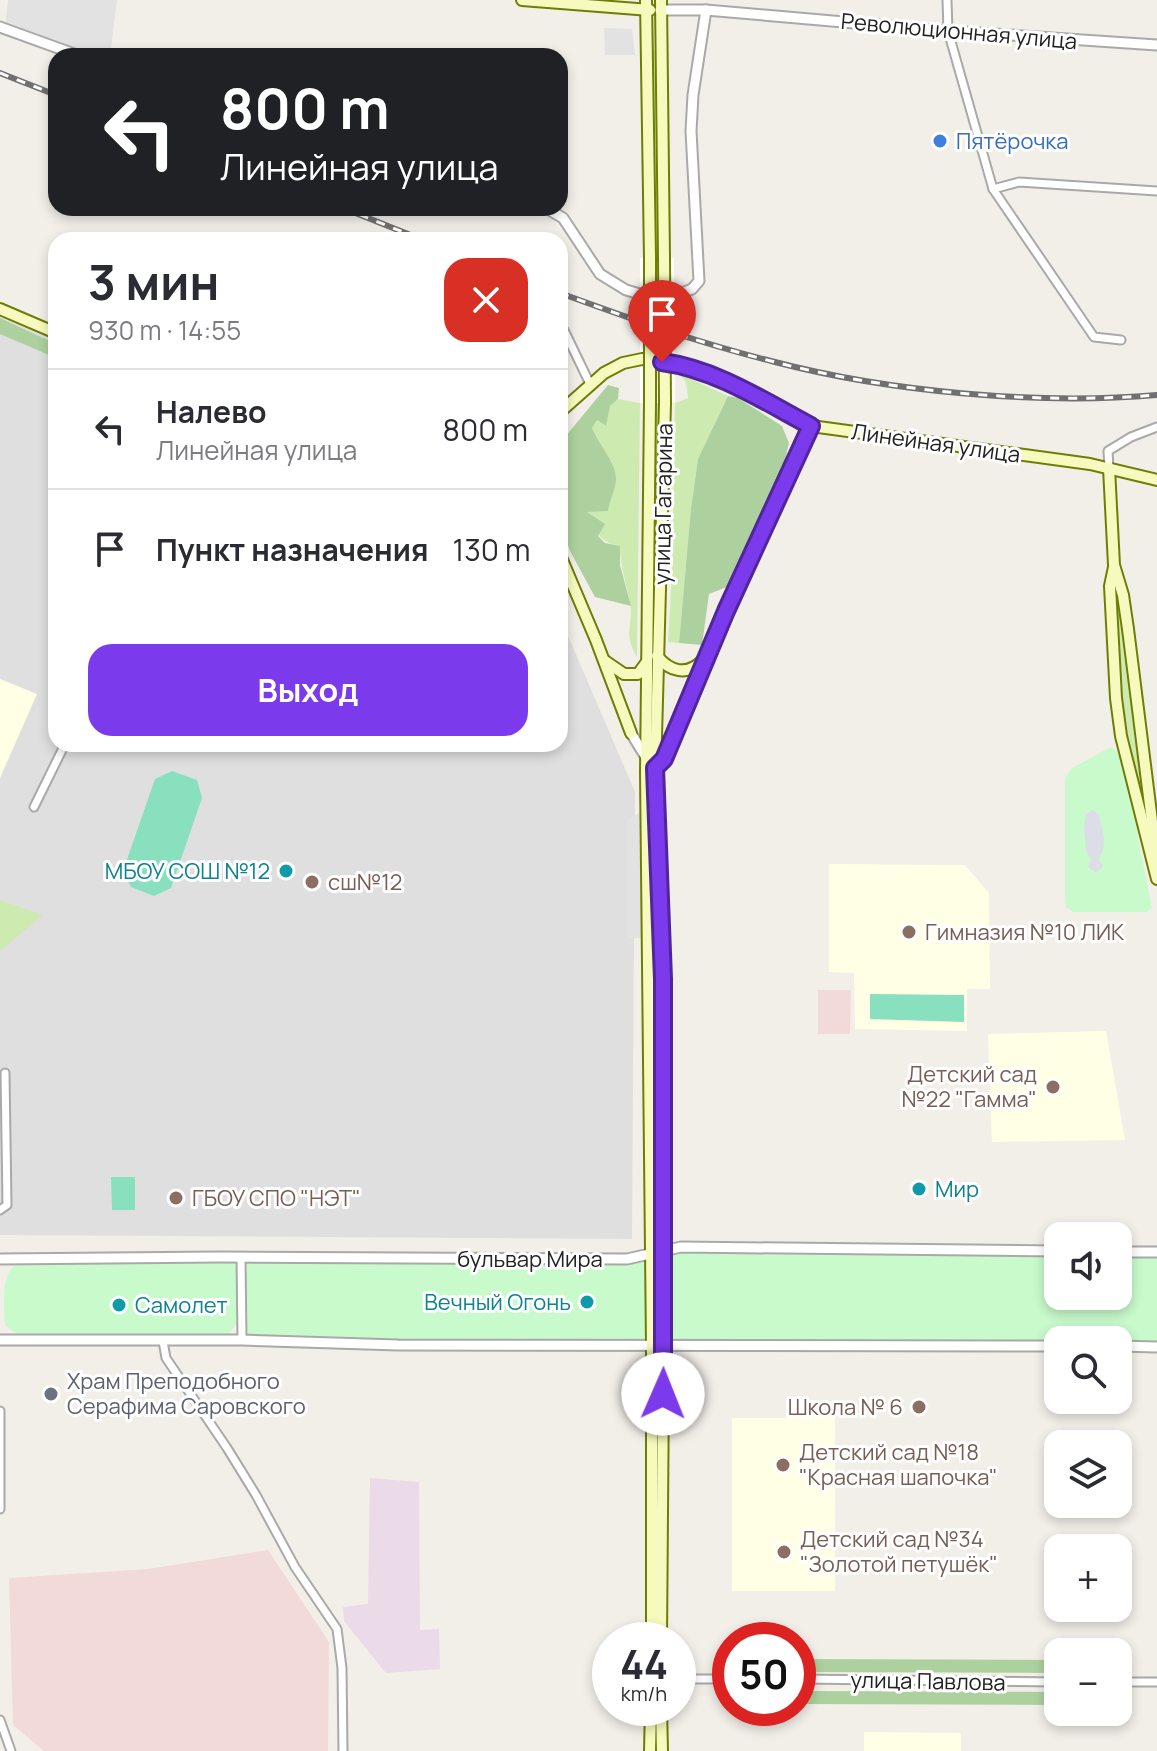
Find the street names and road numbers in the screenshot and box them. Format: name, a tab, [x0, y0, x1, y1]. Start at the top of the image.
street label: Революционная улица	[840, 6, 1078, 56]
street label: Линейная улица	[850, 416, 1022, 470]
street label: улица Гагарина	[647, 423, 679, 585]
street label: бульвар Мира	[457, 1244, 603, 1274]
street label: улица Павлова	[850, 1665, 1006, 1697]

